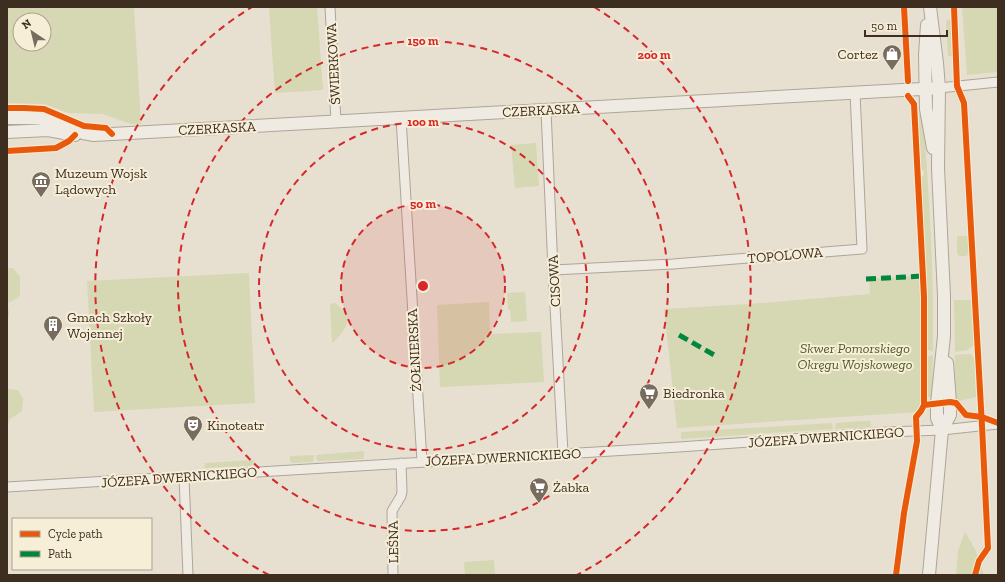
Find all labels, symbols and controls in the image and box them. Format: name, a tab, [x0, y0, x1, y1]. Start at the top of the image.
north arrow	[12, 12, 52, 52]
scale bar	[865, 12, 947, 38]
text: N	[19, 16, 34, 32]
text: 50 m	[871, 19, 898, 33]
street label: ŚWIERKOWA	[323, 22, 344, 105]
text: 150 m	[408, 34, 439, 48]
shop icon: Cortez	[881, 43, 903, 71]
place label: Cortez	[838, 46, 878, 63]
text: 200 m	[637, 48, 671, 62]
street label: CZERKASKA	[502, 100, 581, 121]
text: 100 m	[407, 115, 439, 129]
street label: CZERKASKA	[178, 118, 257, 139]
place label: Muzeum Wojsk Lądowych	[55, 165, 148, 198]
museum icon: Muzeum Wojsk Lądowych	[30, 170, 52, 198]
text: 50 m	[410, 197, 436, 211]
street label: TOPOLOWA	[747, 244, 824, 267]
street label: CISOWA	[545, 254, 564, 308]
centre of rings	[416, 279, 430, 293]
street label: ŻOŁNIERSKA	[404, 307, 425, 392]
place label: Gmach Szkoły Wojennej	[67, 309, 153, 342]
building icon: Gmach Szkoły Wojennej	[42, 314, 64, 342]
park label: Skwer Pomorskiego Okręgu Wojskowego	[798, 340, 913, 373]
supermarket icon: Biedronka	[638, 382, 660, 410]
place label: Biedronka	[663, 385, 725, 402]
theatre icon: Kinoteatr	[182, 414, 204, 442]
place label: Kinoteatr	[207, 417, 265, 434]
street label: JÓZEFA DWERNICKIEGO	[747, 424, 905, 451]
street label: JÓZEFA DWERNICKIEGO	[424, 445, 582, 470]
street label: JÓZEFA DWERNICKIEGO	[100, 464, 258, 491]
supermarket icon: Żabka	[528, 476, 550, 504]
place label: Żabka	[553, 479, 590, 496]
legend	[12, 518, 152, 570]
street label: LEŚNA	[385, 520, 402, 563]
text: Cycle path	[48, 527, 103, 541]
text: Path	[48, 547, 72, 561]

